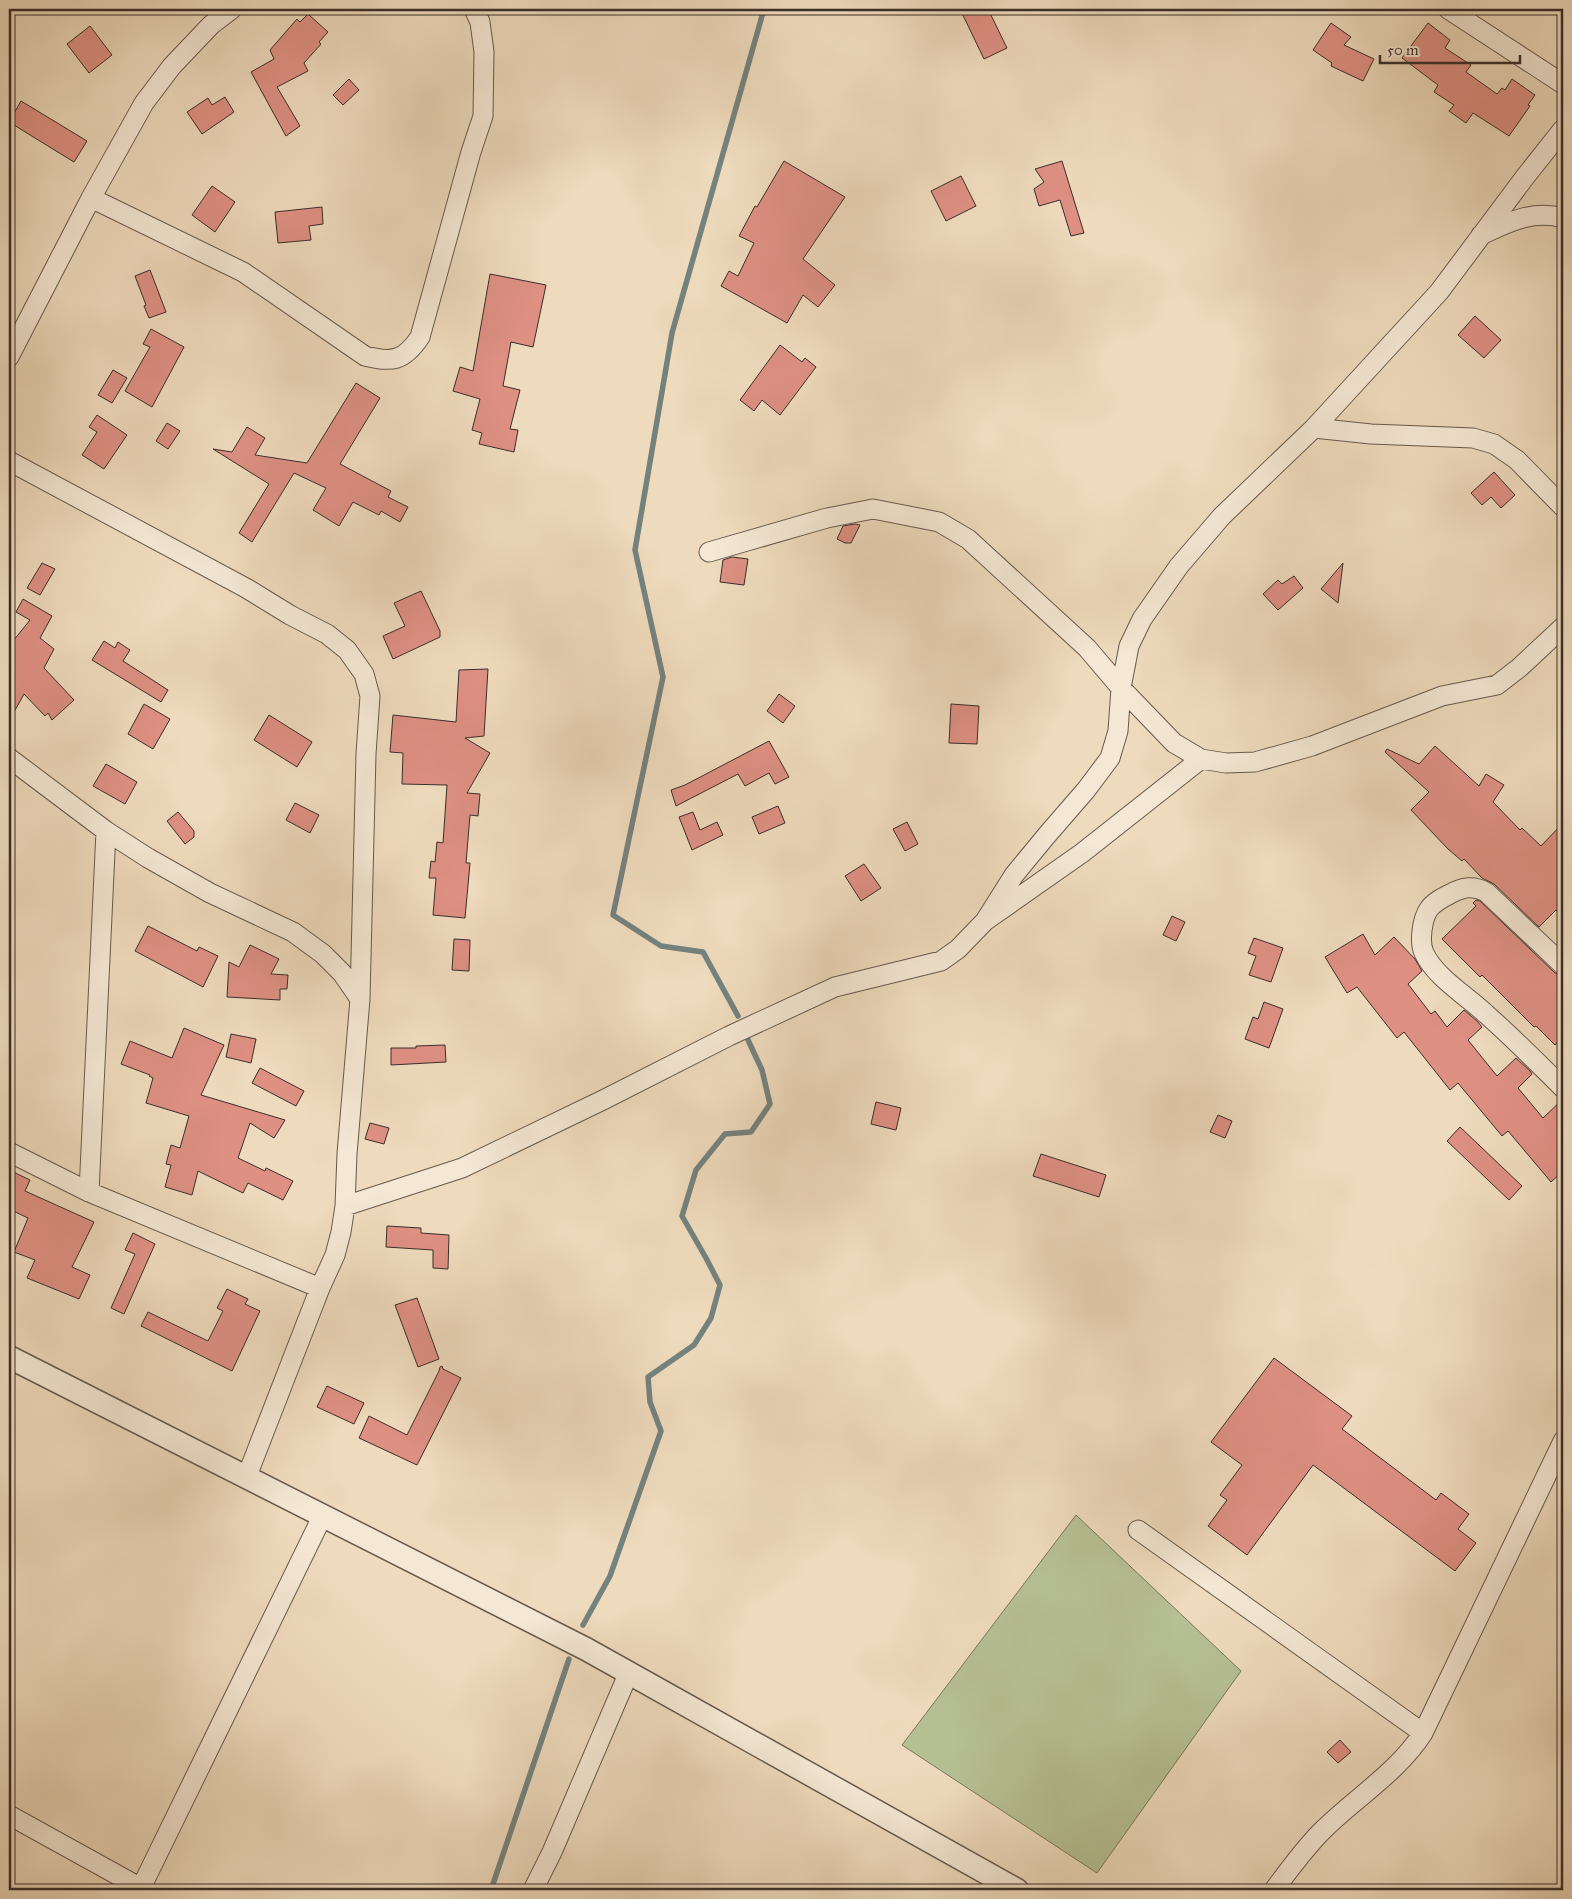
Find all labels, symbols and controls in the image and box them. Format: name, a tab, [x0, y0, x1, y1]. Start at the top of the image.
scale bar	[1380, 32, 1520, 64]
text: 50 m	[1387, 41, 1419, 59]

